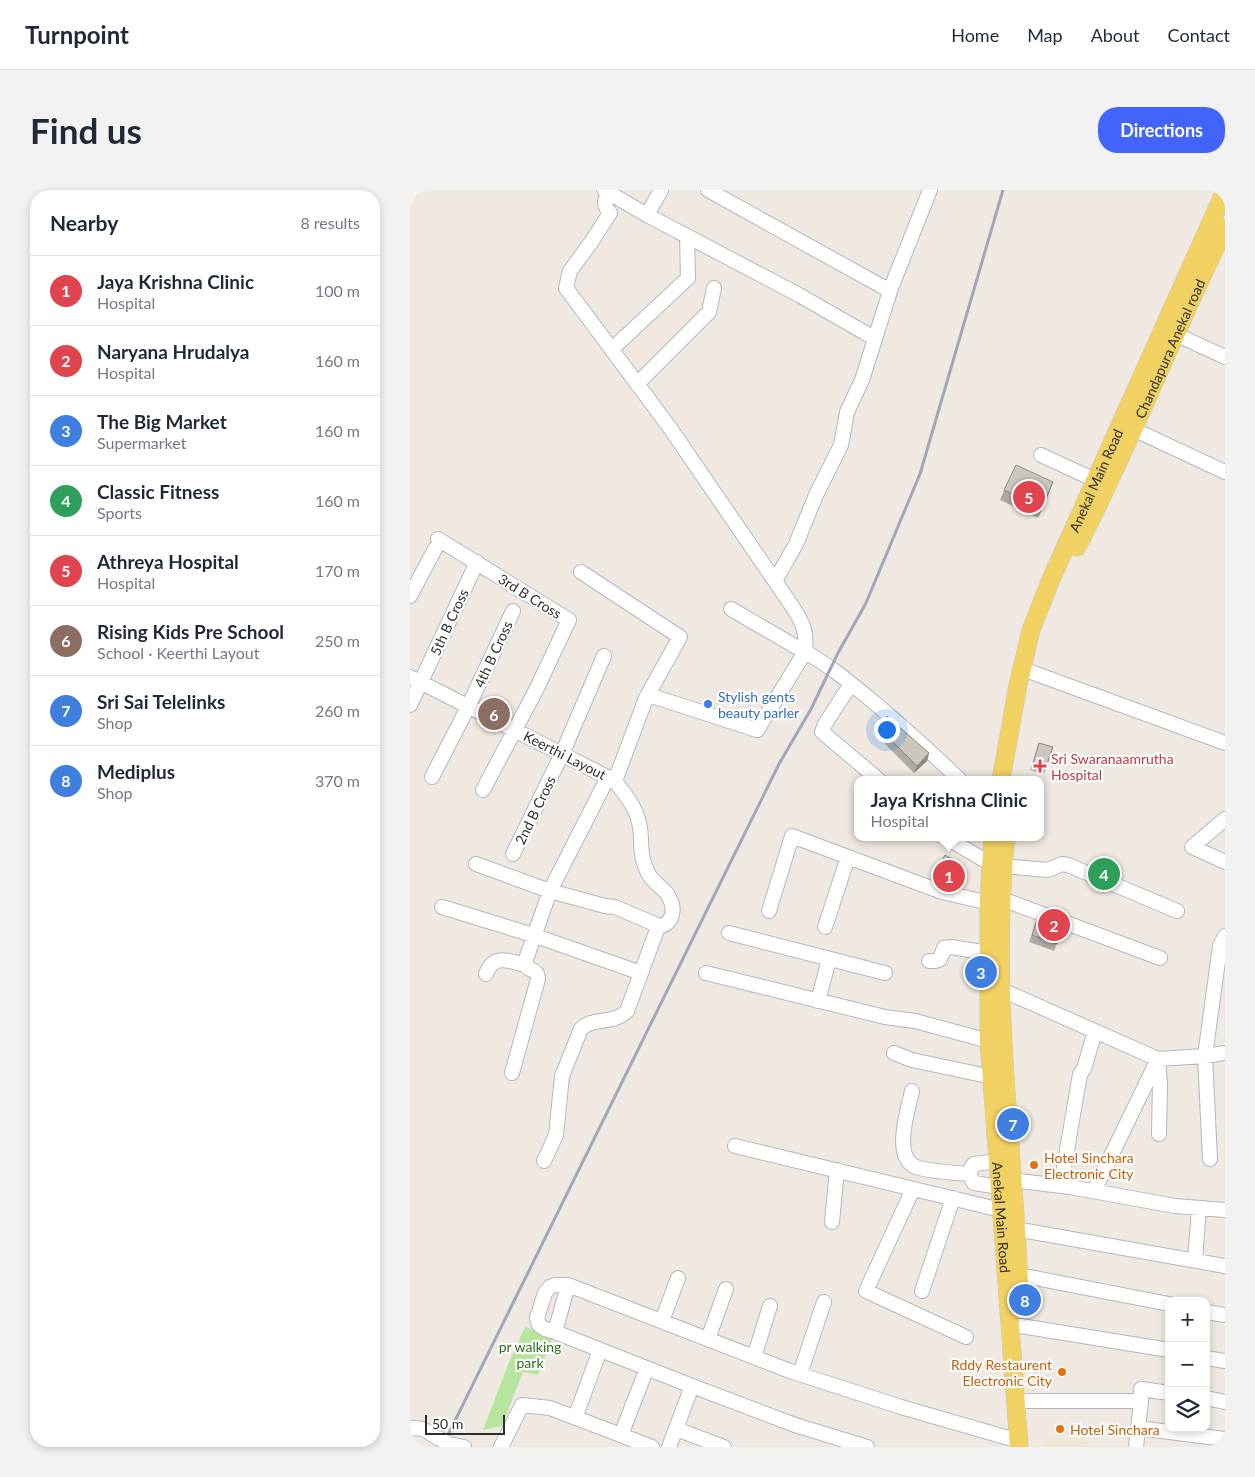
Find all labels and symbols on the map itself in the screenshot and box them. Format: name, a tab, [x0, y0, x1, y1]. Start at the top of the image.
street label: Chandapura Anekal road	[1131, 276, 1208, 421]
street label: Anekal Main Road	[1065, 426, 1126, 535]
pin: 5	[1013, 478, 1045, 516]
street label: 3rd B Cross	[495, 570, 565, 622]
street label: 5th B Cross	[426, 586, 472, 658]
street label: 4th B Cross	[470, 618, 516, 690]
place label: Stylish gents beauty parler	[718, 688, 799, 721]
pin: 6	[478, 695, 510, 733]
marker: Stylish gents beauty parler	[702, 698, 714, 710]
your location	[874, 717, 900, 743]
street label: Keerthi Layout	[521, 727, 609, 783]
place label: Sri Swaranaamrutha Hospital	[1051, 750, 1174, 783]
marker: Sri Swaranaamrutha Hospital	[1033, 759, 1047, 773]
street label: 2nd B Cross	[511, 773, 559, 847]
pin: 4	[1088, 855, 1120, 893]
pin: 1	[933, 857, 965, 895]
pin: 2	[1038, 906, 1070, 944]
pin: 3	[965, 953, 997, 991]
pin: 7	[997, 1105, 1029, 1143]
place label: Hotel Sinchara Electronic City	[1044, 1149, 1134, 1182]
marker: Hotel Sinchara Electronic City	[1028, 1159, 1040, 1171]
street label: Anekal Main Road	[989, 1161, 1015, 1274]
pin: 8	[1009, 1281, 1041, 1319]
park label: pr walking park	[499, 1338, 561, 1371]
place label: Rddy Restaurent Electronic City	[951, 1356, 1053, 1389]
marker: Rddy Restaurent Electronic City	[1056, 1366, 1068, 1378]
scale bar	[425, 1412, 505, 1435]
place label: Hotel Sinchara	[1070, 1421, 1160, 1438]
marker: Hotel Sinchara	[1054, 1423, 1066, 1435]

